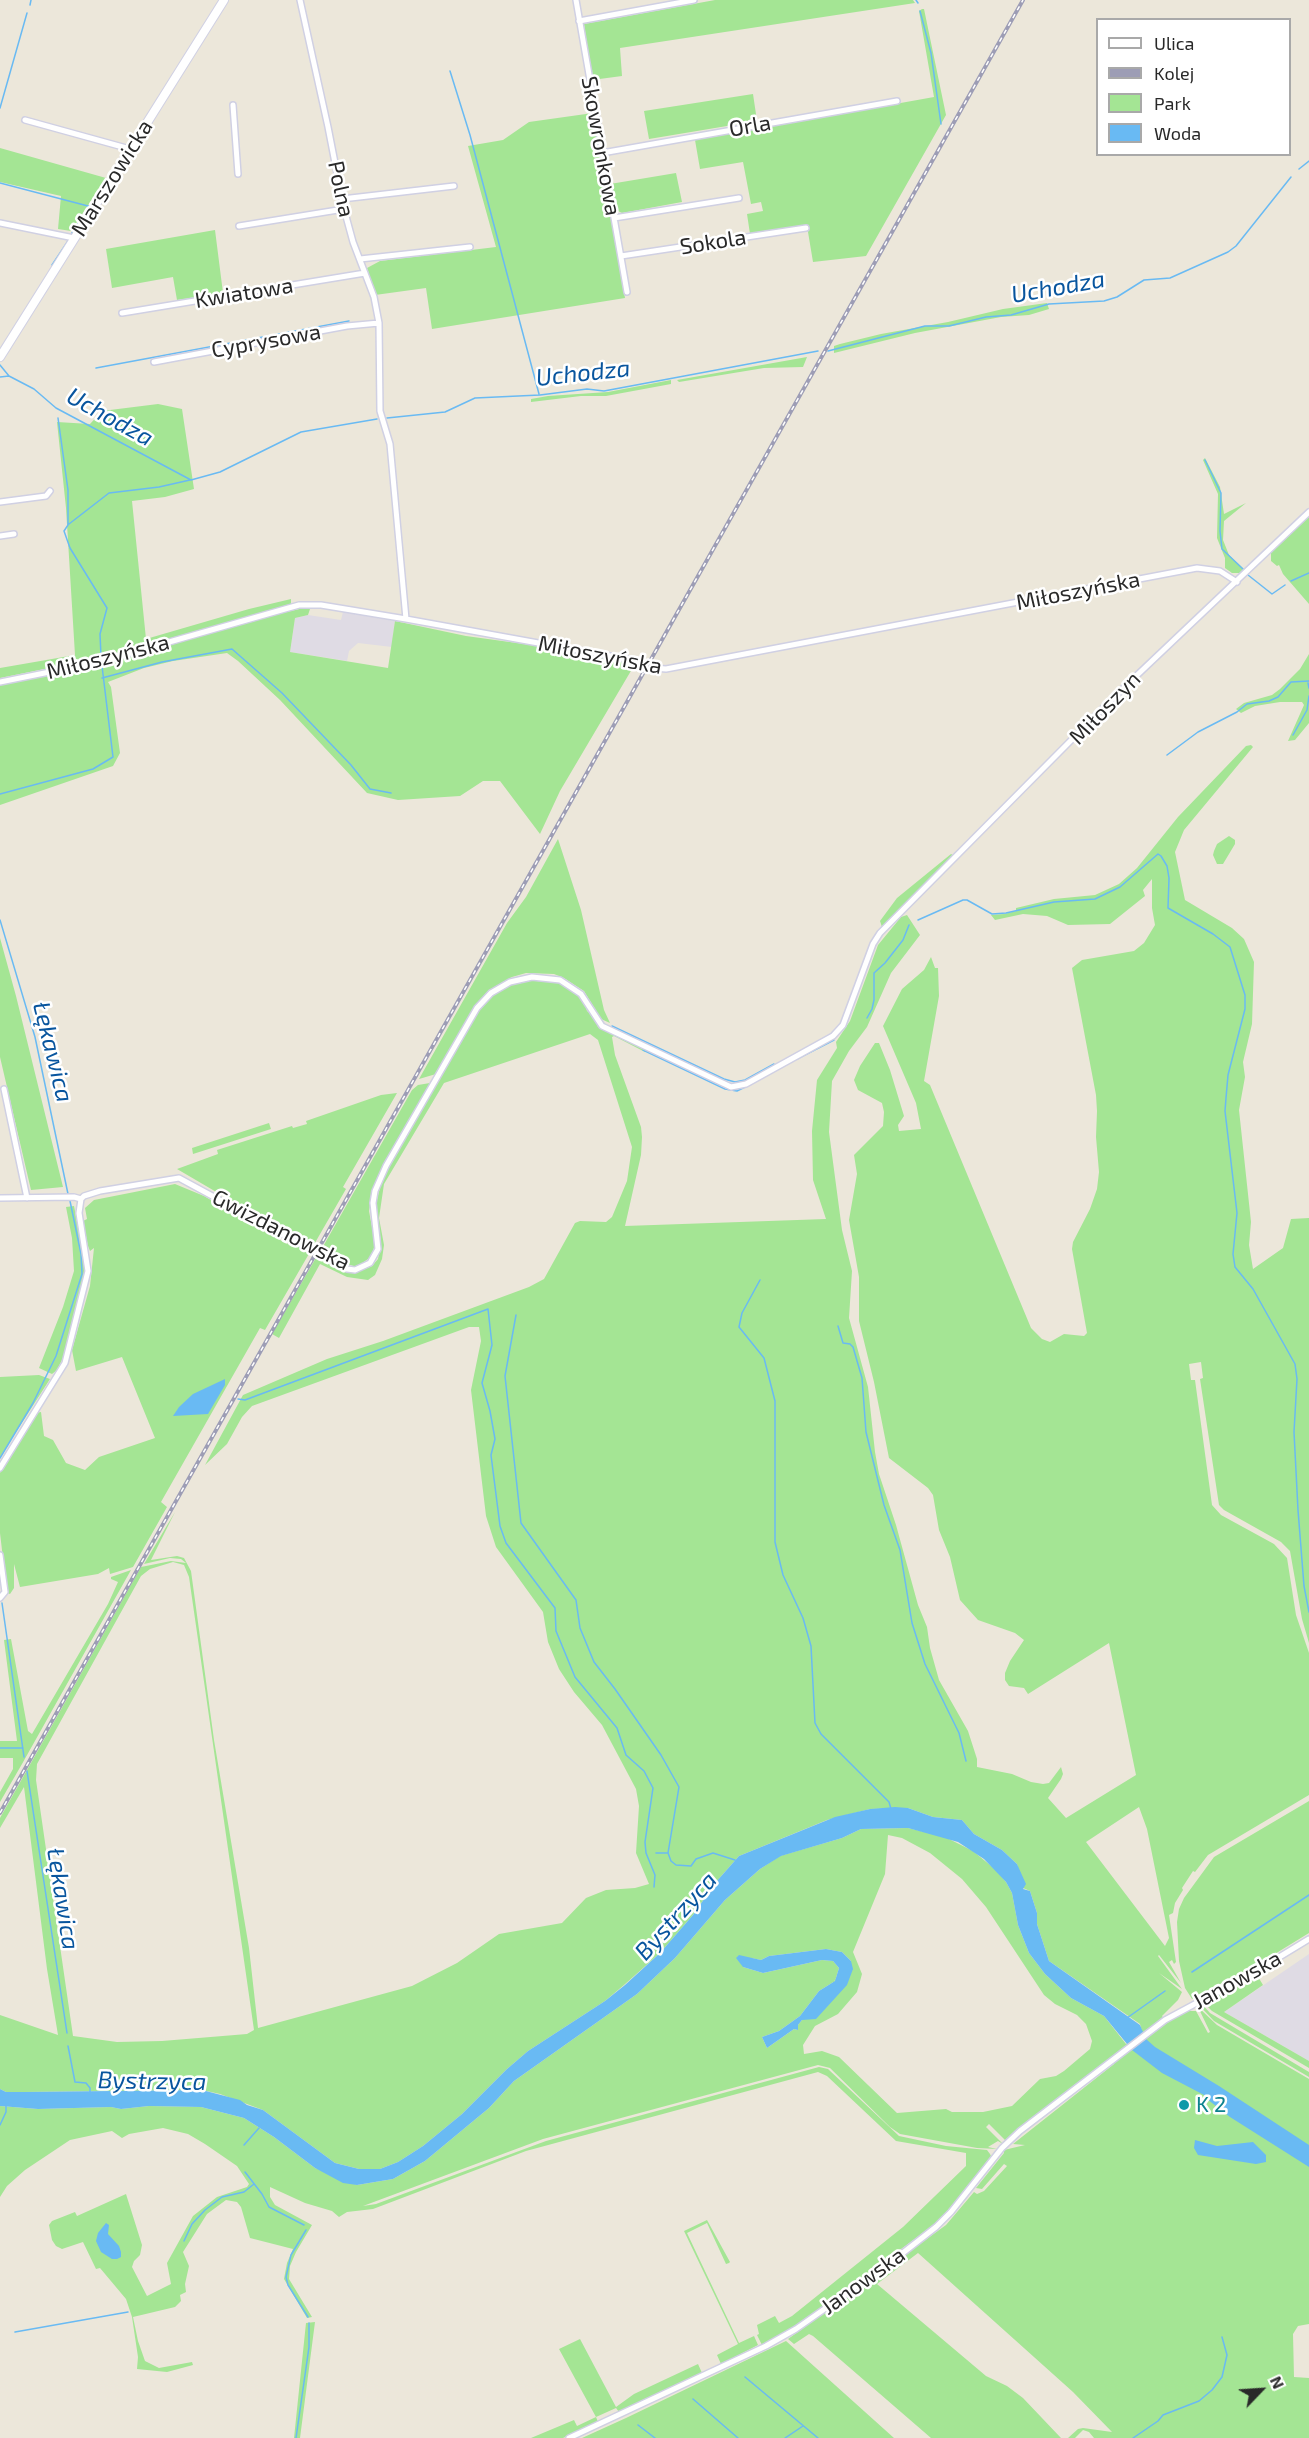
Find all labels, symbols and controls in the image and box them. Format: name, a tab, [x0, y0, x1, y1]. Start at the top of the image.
legend	[1096, 18, 1291, 156]
text: Ulica	[1154, 32, 1194, 54]
text: Kolej	[1154, 62, 1194, 84]
street label: Skowronkowa	[576, 74, 626, 218]
text: Park	[1154, 92, 1191, 114]
street label: Orla	[727, 109, 773, 143]
street label: Marszowicka	[66, 115, 158, 241]
text: Woda	[1154, 122, 1201, 144]
street label: Polna	[322, 159, 360, 219]
street label: Sokola	[678, 224, 748, 260]
water label: Uchodza	[1009, 265, 1107, 309]
street label: Kwiatowa	[193, 272, 295, 314]
street label: Cyprysowa	[209, 318, 323, 364]
water label: Uchodza	[534, 354, 632, 392]
water label: Uchodza	[62, 381, 158, 453]
street label: Miłoszyńska	[1014, 566, 1142, 616]
street label: Miłoszyńska	[44, 629, 172, 685]
street label: Miłoszyńska	[536, 630, 664, 680]
street label: Miłoszyn	[1064, 666, 1146, 750]
water label: Łękawica	[27, 999, 79, 1105]
street label: Gwizdanowska	[208, 1184, 354, 1276]
water label: Łękawica	[41, 1846, 85, 1952]
water label: Bystrzyca	[629, 1866, 723, 1966]
street label: Janowska	[1188, 1945, 1286, 2015]
water label: Bystrzyca	[97, 2066, 207, 2096]
place label: K 2	[1196, 2092, 1226, 2118]
marker: K 2	[1177, 2098, 1191, 2112]
street label: Janowska	[816, 2242, 910, 2320]
north arrow	[1231, 2360, 1291, 2420]
text: N	[1267, 2373, 1289, 2391]

